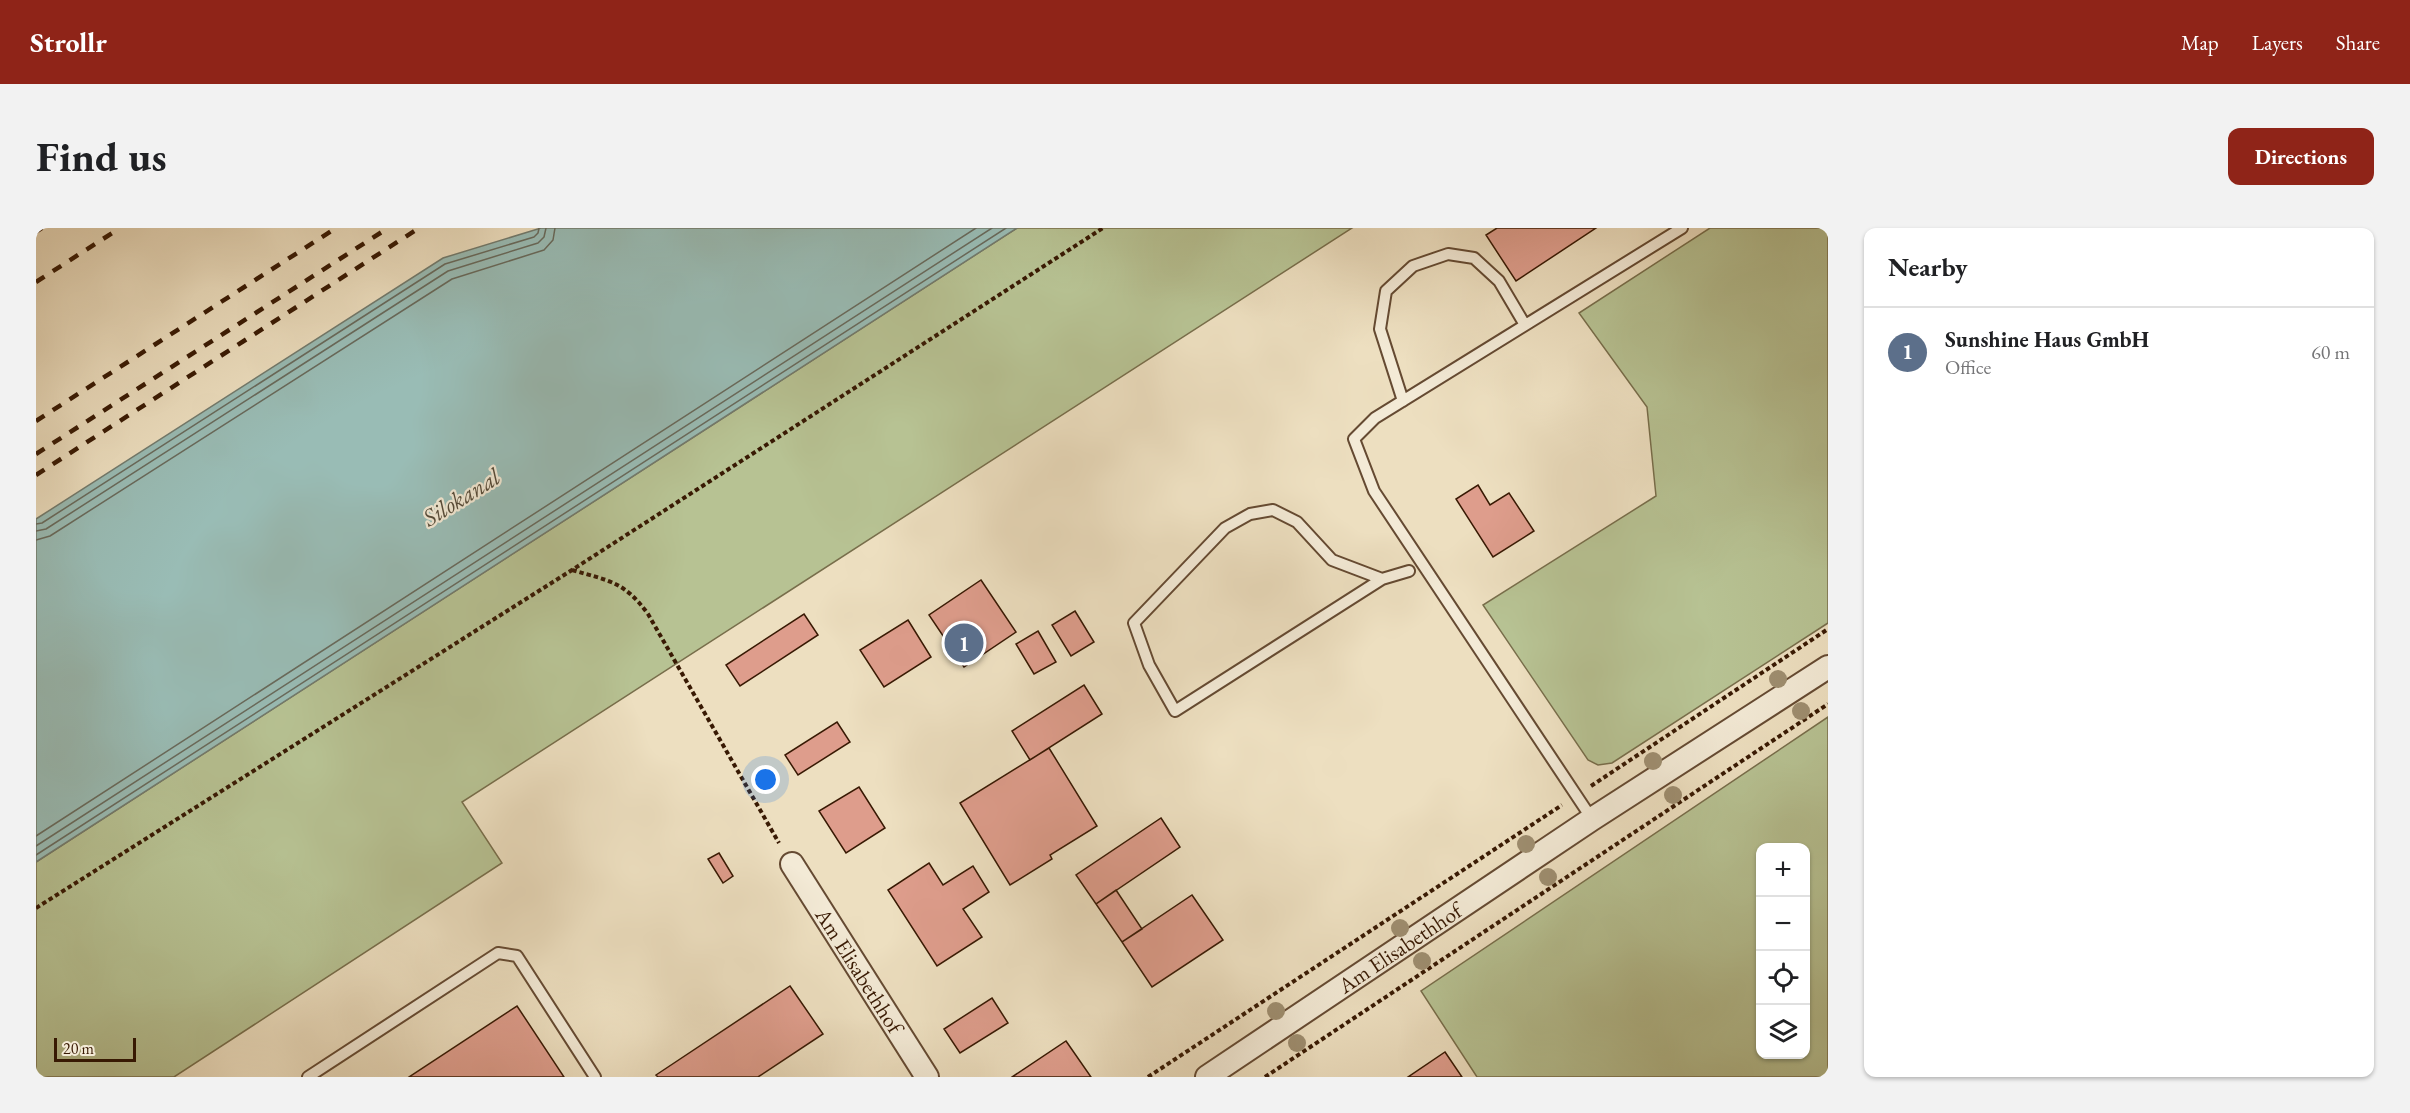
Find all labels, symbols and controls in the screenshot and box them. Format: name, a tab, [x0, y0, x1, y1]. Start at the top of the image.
text: Strollr	[30, 24, 107, 60]
text: Map	[2181, 29, 2219, 56]
text: Layers	[2252, 29, 2303, 56]
text: Share	[2336, 29, 2380, 56]
button: Directions	[2228, 128, 2374, 185]
text: Find us	[36, 129, 167, 184]
text: Nearby	[1888, 250, 1968, 284]
text: Sunshine Haus GmbH	[1945, 325, 2149, 354]
text: 1	[1902, 339, 1913, 365]
text: 60 m	[2311, 339, 2350, 365]
text: Office	[1945, 354, 1991, 380]
water label: Silokanal	[415, 460, 507, 534]
pin: 1	[944, 620, 984, 666]
your location	[751, 765, 780, 794]
map controls	[1756, 843, 1810, 1059]
button: +	[1756, 843, 1810, 897]
street label: Am Elisabethhof	[1331, 894, 1470, 1000]
button: −	[1756, 897, 1810, 951]
street label: Am Elisabethhof	[808, 901, 912, 1041]
button: locate	[1756, 951, 1810, 1005]
button: layers	[1756, 1005, 1810, 1059]
scale bar	[54, 1035, 136, 1062]
text: 20 m	[63, 1038, 94, 1059]

